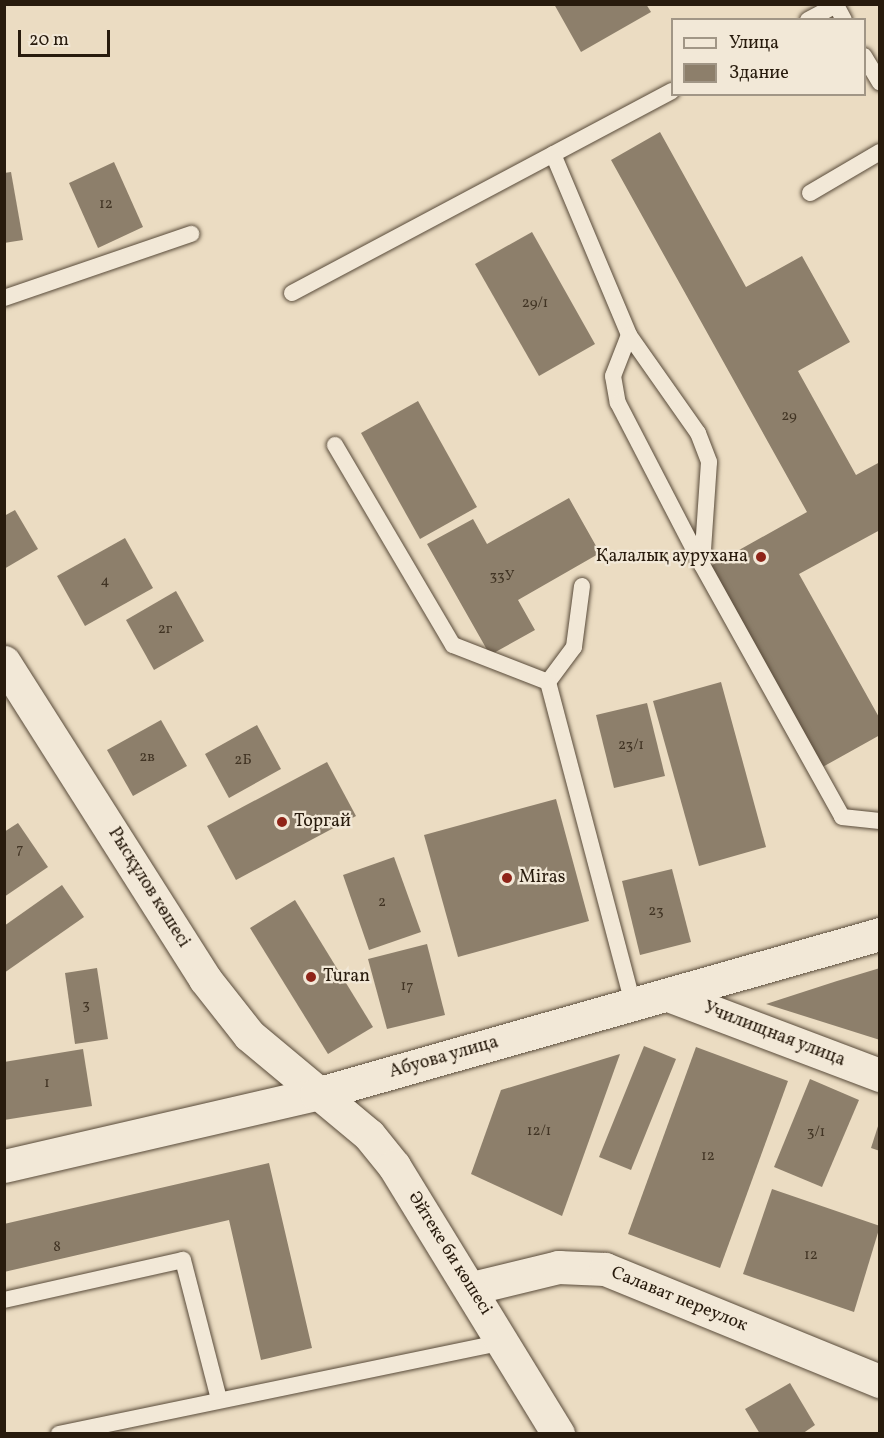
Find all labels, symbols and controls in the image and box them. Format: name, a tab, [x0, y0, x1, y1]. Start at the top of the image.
scale bar	[21, 18, 112, 56]
legend	[671, 18, 866, 96]
text: 20 m	[29, 28, 69, 53]
text: Улица	[729, 31, 779, 56]
text: Здание	[729, 61, 789, 86]
house number: 12	[99, 196, 113, 214]
house number: 29/1	[522, 295, 548, 313]
house number: 29	[781, 408, 797, 426]
place label: Қалалық аурухана	[596, 546, 748, 568]
marker: Қалалық аурухана	[752, 548, 770, 566]
house number: 33У	[489, 568, 515, 586]
house number: 4	[101, 573, 109, 591]
house number: 2г	[158, 621, 172, 639]
house number: 23/1	[618, 737, 644, 755]
house number: 2в	[139, 749, 155, 767]
house number: 2Б	[234, 752, 252, 770]
place label: Торгай	[294, 811, 351, 833]
marker: Торгай	[275, 815, 289, 829]
street label: Рысқұлов көшесі	[102, 824, 194, 952]
house number: 7	[16, 841, 24, 859]
place label: Miras	[519, 867, 565, 889]
marker: Miras	[500, 871, 514, 885]
house number: 2	[378, 894, 386, 912]
house number: 23	[648, 903, 664, 921]
place label: Turan	[323, 966, 370, 988]
marker: Turan	[304, 970, 318, 984]
house number: 17	[400, 978, 414, 996]
house number: 3	[82, 997, 90, 1015]
street label: Училищная улица	[700, 998, 848, 1072]
street label: Абуова улица	[387, 1032, 501, 1084]
house number: 1	[44, 1075, 50, 1093]
house number: 12/1	[527, 1123, 551, 1141]
house number: 3/1	[807, 1124, 825, 1142]
house number: 12	[701, 1148, 715, 1166]
street label: Әйтеке би көшесі	[402, 1188, 496, 1320]
house number: 8	[53, 1239, 61, 1257]
house number: 12	[804, 1247, 818, 1265]
street label: Салават переулок	[608, 1263, 750, 1337]

